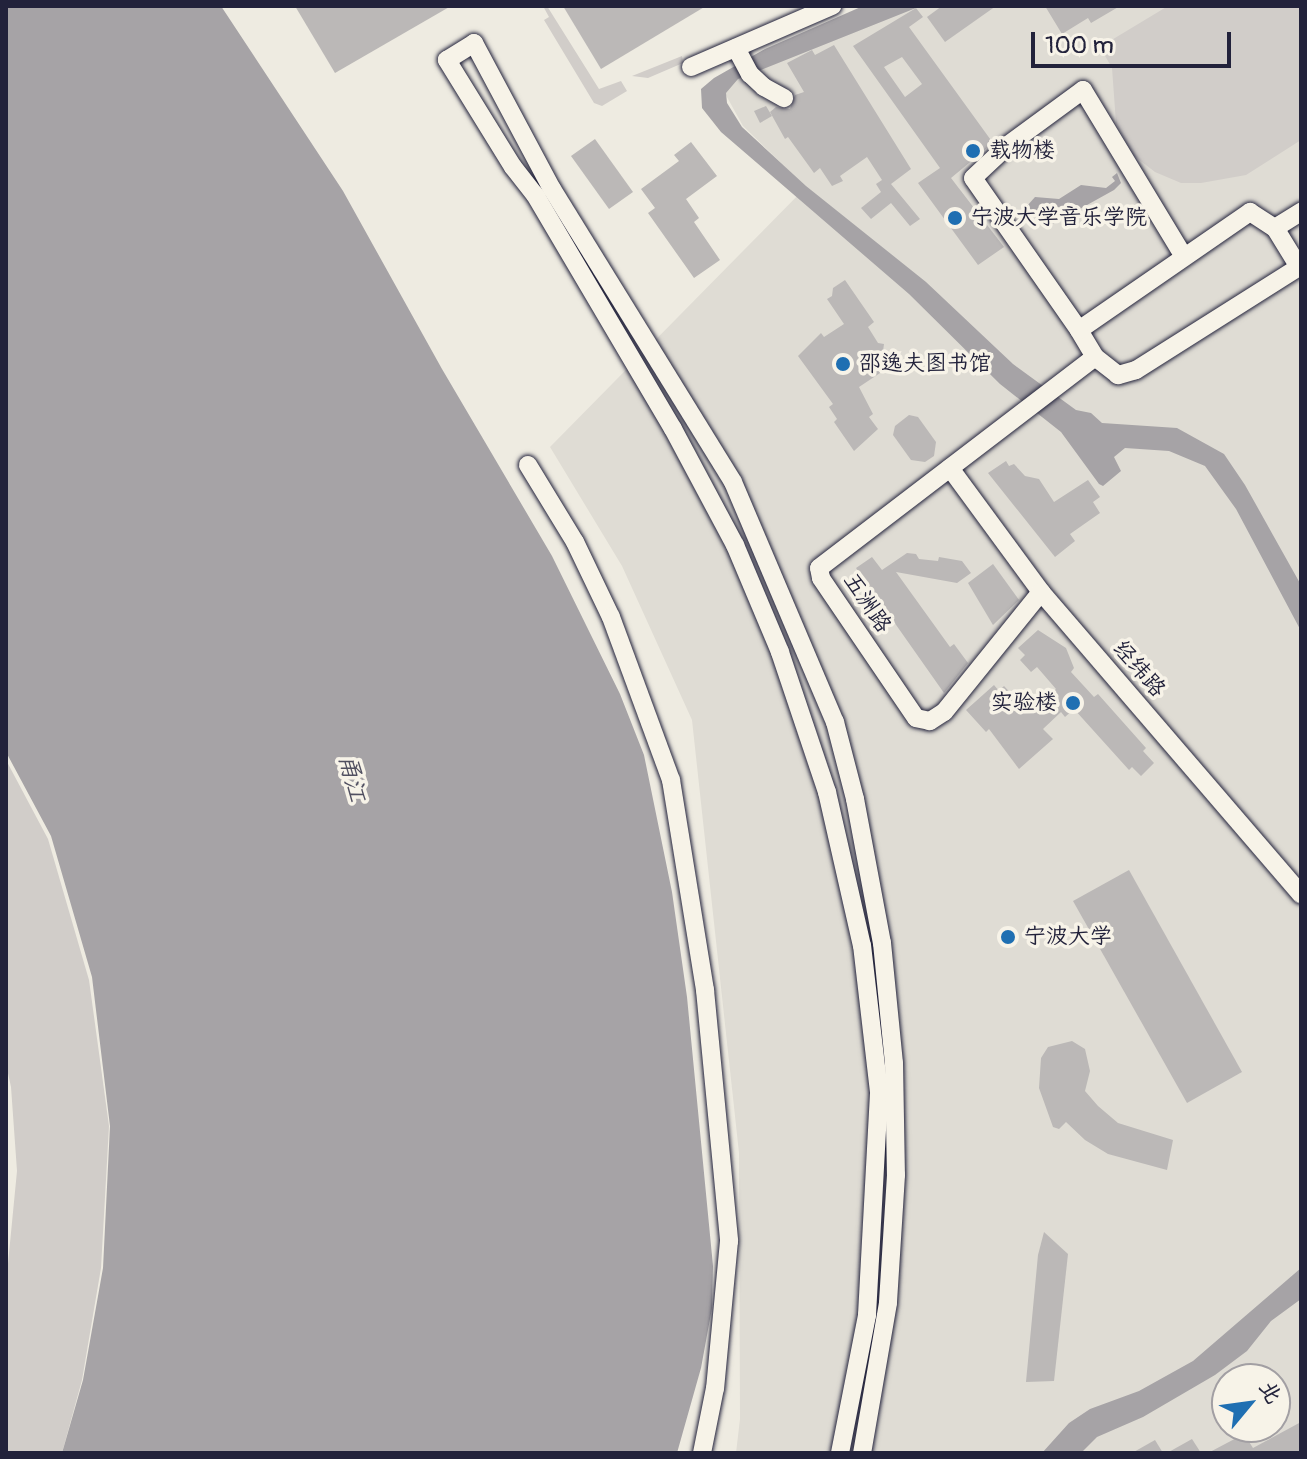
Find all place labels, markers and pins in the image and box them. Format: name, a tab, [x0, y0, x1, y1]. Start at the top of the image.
place label: 载物楼	[989, 138, 1055, 164]
marker: 载物楼	[964, 142, 982, 160]
place label: 宁波大学音乐学院	[971, 205, 1147, 231]
marker: 宁波大学音乐学院	[946, 209, 964, 227]
place label: 邵逸夫图书馆	[859, 351, 991, 377]
marker: 邵逸夫图书馆	[834, 355, 852, 373]
place label: 实验楼	[991, 690, 1057, 716]
marker: 实验楼	[1064, 694, 1082, 712]
place label: 宁波大学	[1024, 924, 1112, 950]
marker: 宁波大学	[999, 928, 1017, 946]

